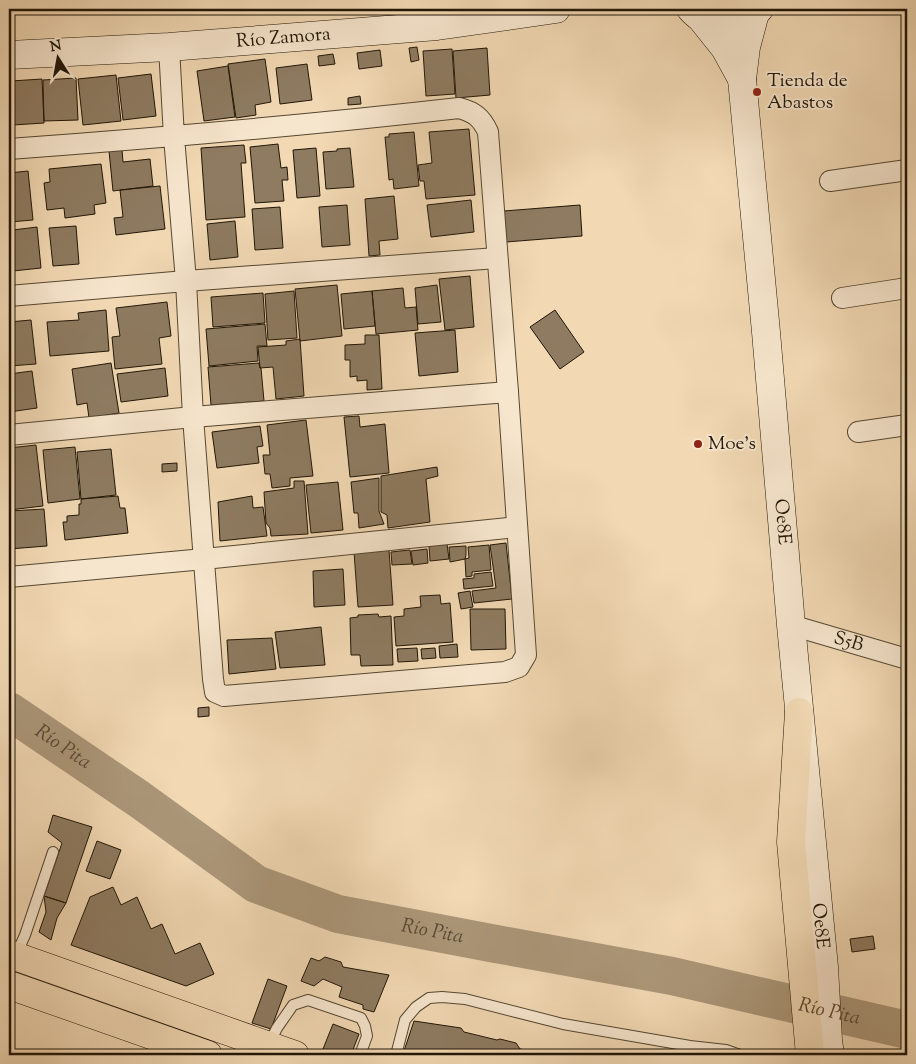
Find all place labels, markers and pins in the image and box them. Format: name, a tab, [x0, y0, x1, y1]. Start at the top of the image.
place label: Tienda de Abastos	[767, 68, 848, 117]
marker: Tienda de Abastos	[751, 86, 763, 98]
place label: Moe's	[708, 431, 756, 458]
marker: Moe's	[692, 438, 704, 450]

